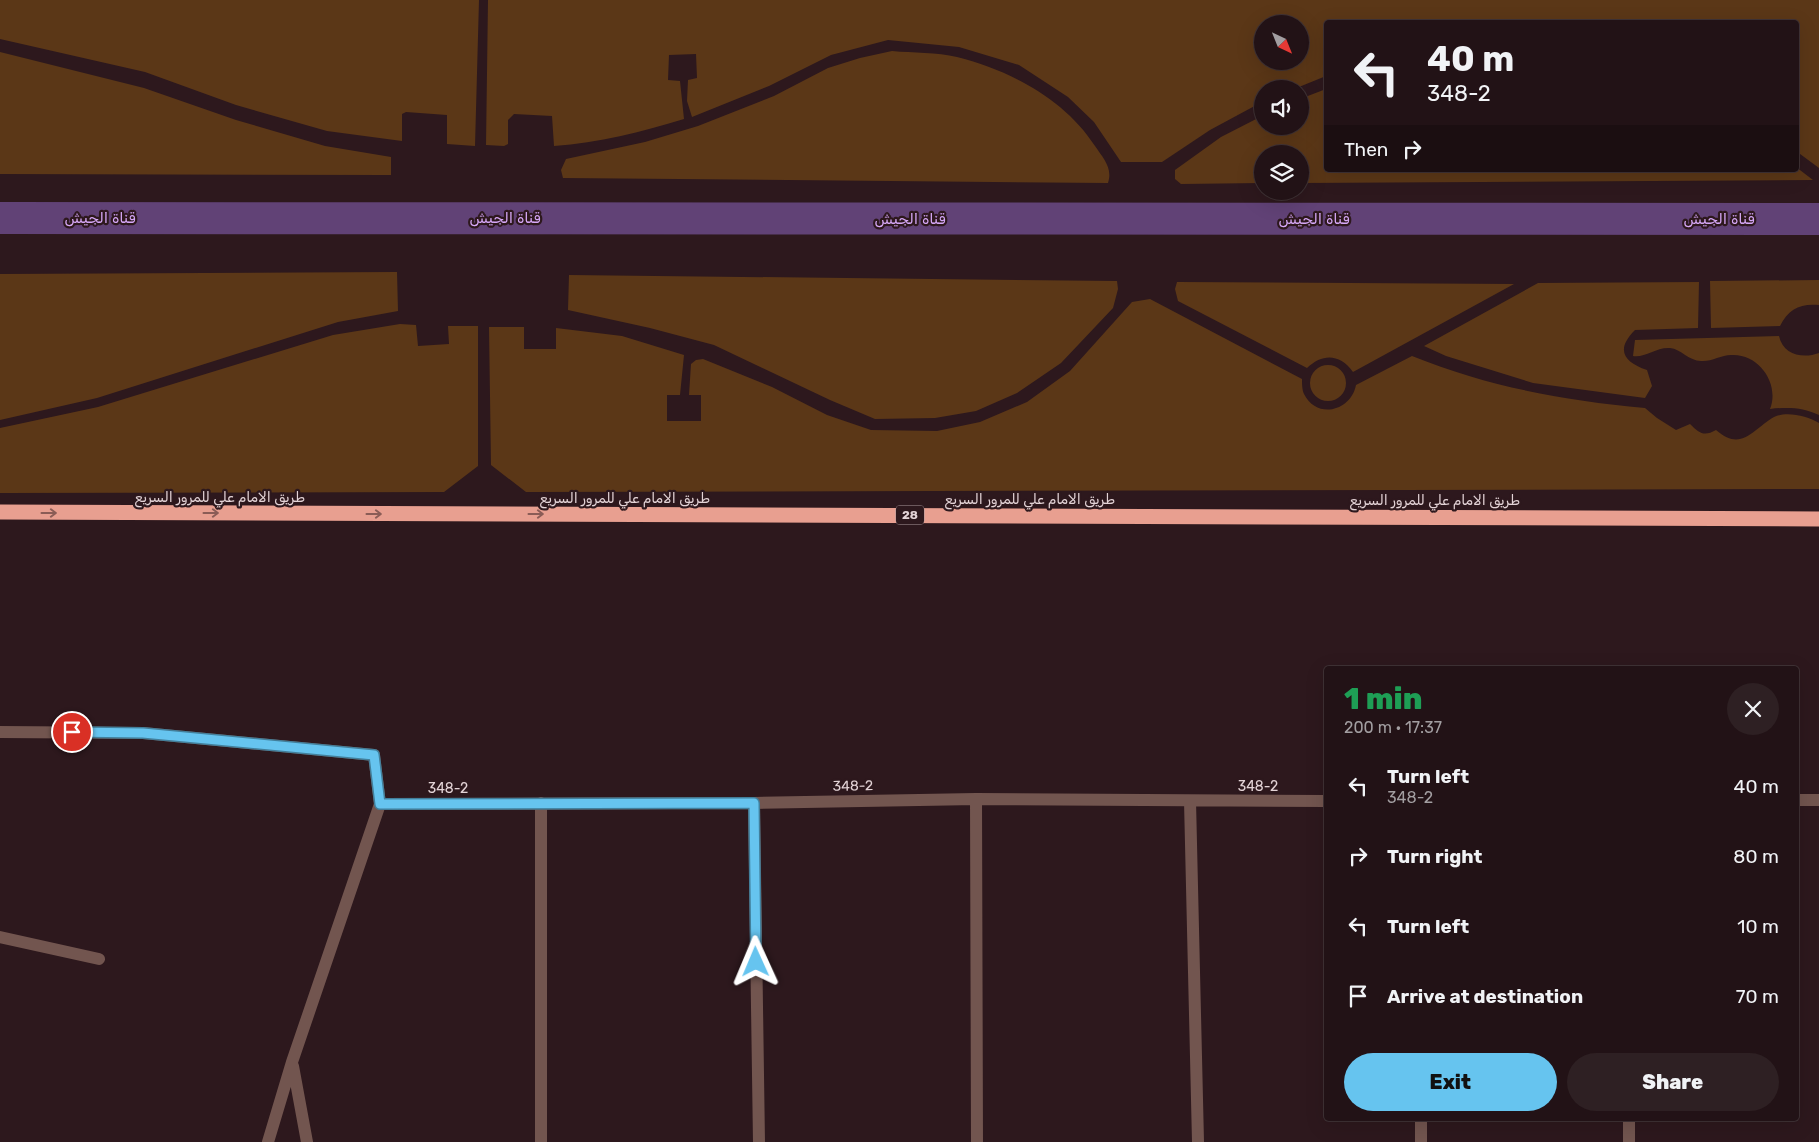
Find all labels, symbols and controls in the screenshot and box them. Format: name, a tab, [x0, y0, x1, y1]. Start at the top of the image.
north arrow	[1254, 15, 1309, 70]
map controls	[1254, 15, 1309, 200]
text: 40 m	[1427, 38, 1514, 80]
icon: left	[1344, 40, 1409, 105]
button: sound	[1254, 80, 1309, 135]
text: 348-2	[1427, 80, 1491, 107]
icon: right	[1398, 135, 1426, 163]
text: Then	[1344, 138, 1388, 161]
button: layers	[1254, 145, 1309, 200]
water label: قناة الجيش	[64, 209, 136, 227]
water label: قناة الجيش	[469, 209, 541, 227]
water label: قناة الجيش	[874, 210, 946, 228]
water label: قناة الجيش	[1278, 210, 1350, 228]
water label: قناة الجيش	[1683, 210, 1755, 228]
street label: طريق الامام علي للمرور السريع	[135, 489, 305, 508]
street label: طريق الامام علي للمرور السريع	[540, 490, 710, 509]
street label: طريق الامام علي للمرور السريع	[945, 491, 1115, 510]
street label: طريق الامام علي للمرور السريع	[1350, 492, 1520, 511]
road number: 28	[896, 506, 924, 524]
one-way arrow	[40, 508, 56, 518]
one-way arrow	[202, 508, 219, 518]
one-way arrow	[365, 509, 381, 518]
one-way arrow	[528, 509, 544, 519]
text: 1 min	[1344, 681, 1422, 717]
button: close	[1727, 683, 1779, 735]
pin	[51, 711, 93, 753]
icon: arrive	[58, 718, 86, 746]
text: 200 m · 17:37	[1344, 718, 1442, 737]
text: Turn left	[1387, 765, 1469, 788]
icon: left	[1344, 772, 1372, 800]
text: 40 m	[1734, 775, 1779, 798]
street label: 348-2	[833, 777, 873, 795]
street label: 348-2	[1238, 778, 1278, 795]
street label: 348-2	[428, 780, 468, 797]
text: 348-2	[1387, 788, 1433, 807]
icon: right	[1344, 842, 1372, 870]
text: Turn right	[1387, 845, 1482, 868]
text: 80 m	[1733, 845, 1779, 868]
icon: left	[1344, 912, 1372, 940]
text: Turn left	[1387, 915, 1469, 938]
text: 10 m	[1737, 915, 1779, 938]
position arrow	[729, 935, 781, 987]
icon: arrive	[1344, 982, 1372, 1010]
text: Arrive at destination	[1387, 985, 1583, 1008]
text: 70 m	[1736, 985, 1779, 1008]
button: Exit	[1344, 1053, 1557, 1111]
button: Share	[1567, 1053, 1779, 1111]

